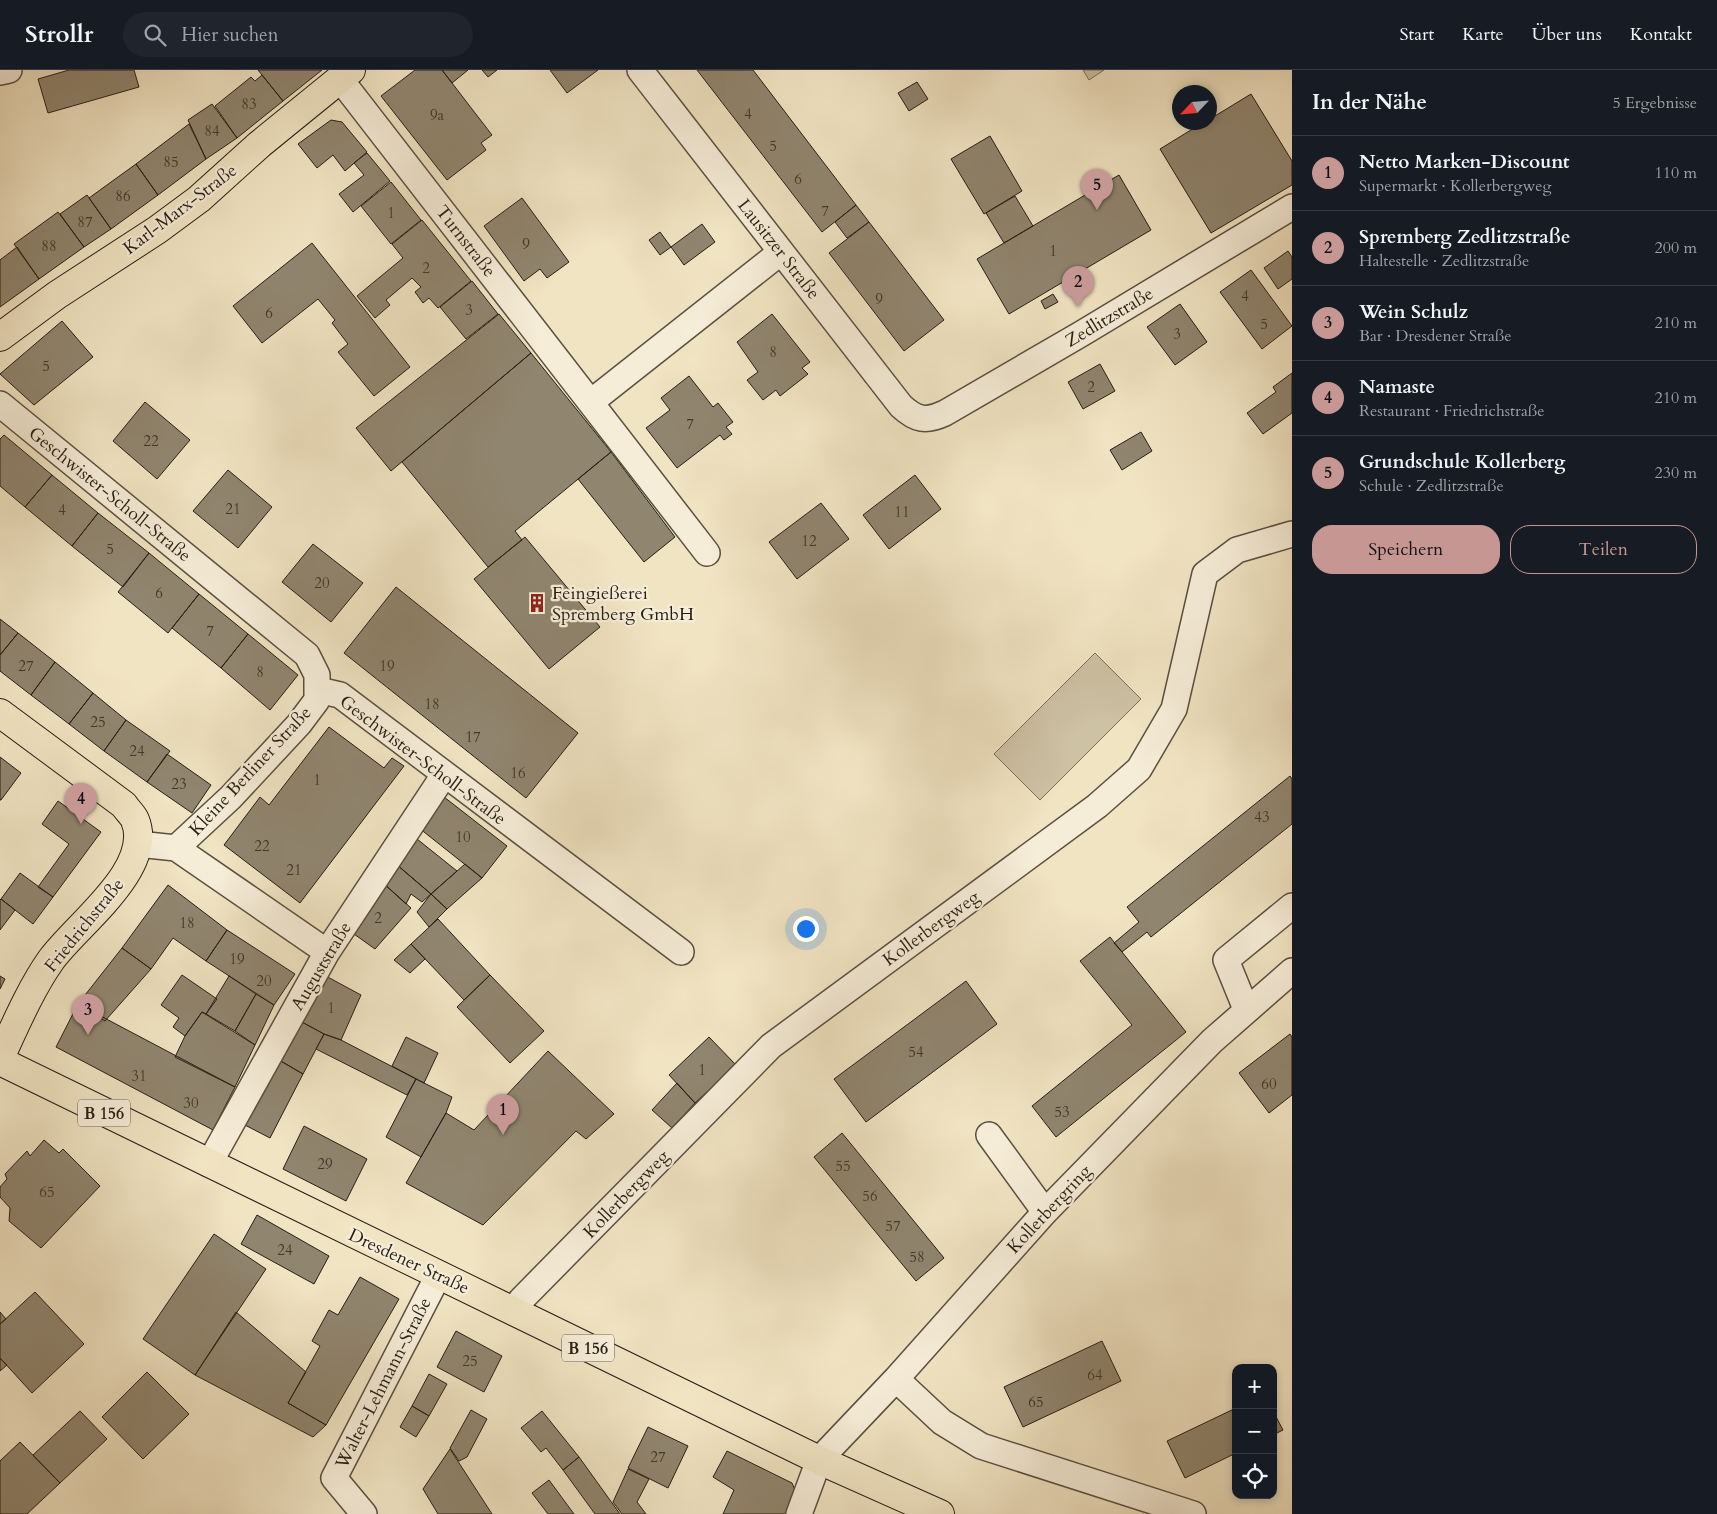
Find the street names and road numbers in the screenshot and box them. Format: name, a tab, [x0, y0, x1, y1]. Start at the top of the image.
street label: Karl-Marx-Straße	[118, 158, 242, 260]
street label: Lausitzer Straße	[732, 194, 826, 305]
street label: Turnstraße	[430, 200, 502, 282]
street label: Zedlitzstraße	[1060, 281, 1158, 354]
street label: Geschwister-Scholl-Straße	[23, 421, 196, 568]
street label: Geschwister-Scholl-Straße	[334, 689, 511, 831]
street label: Kleine Berliner Straße	[184, 701, 317, 842]
street label: Friedrichstraße	[39, 873, 130, 978]
street label: Kollerbergweg	[878, 884, 986, 972]
street label: Auguststraße	[285, 917, 358, 1015]
road number: B 156	[78, 1100, 130, 1126]
street label: Kollerbergweg	[578, 1144, 676, 1244]
street label: Kollerbergring	[1002, 1159, 1098, 1259]
street label: Dresdener Straße	[344, 1222, 473, 1300]
street label: Walter-Lehmann-Straße	[329, 1293, 437, 1474]
road number: B 156	[562, 1334, 614, 1362]

